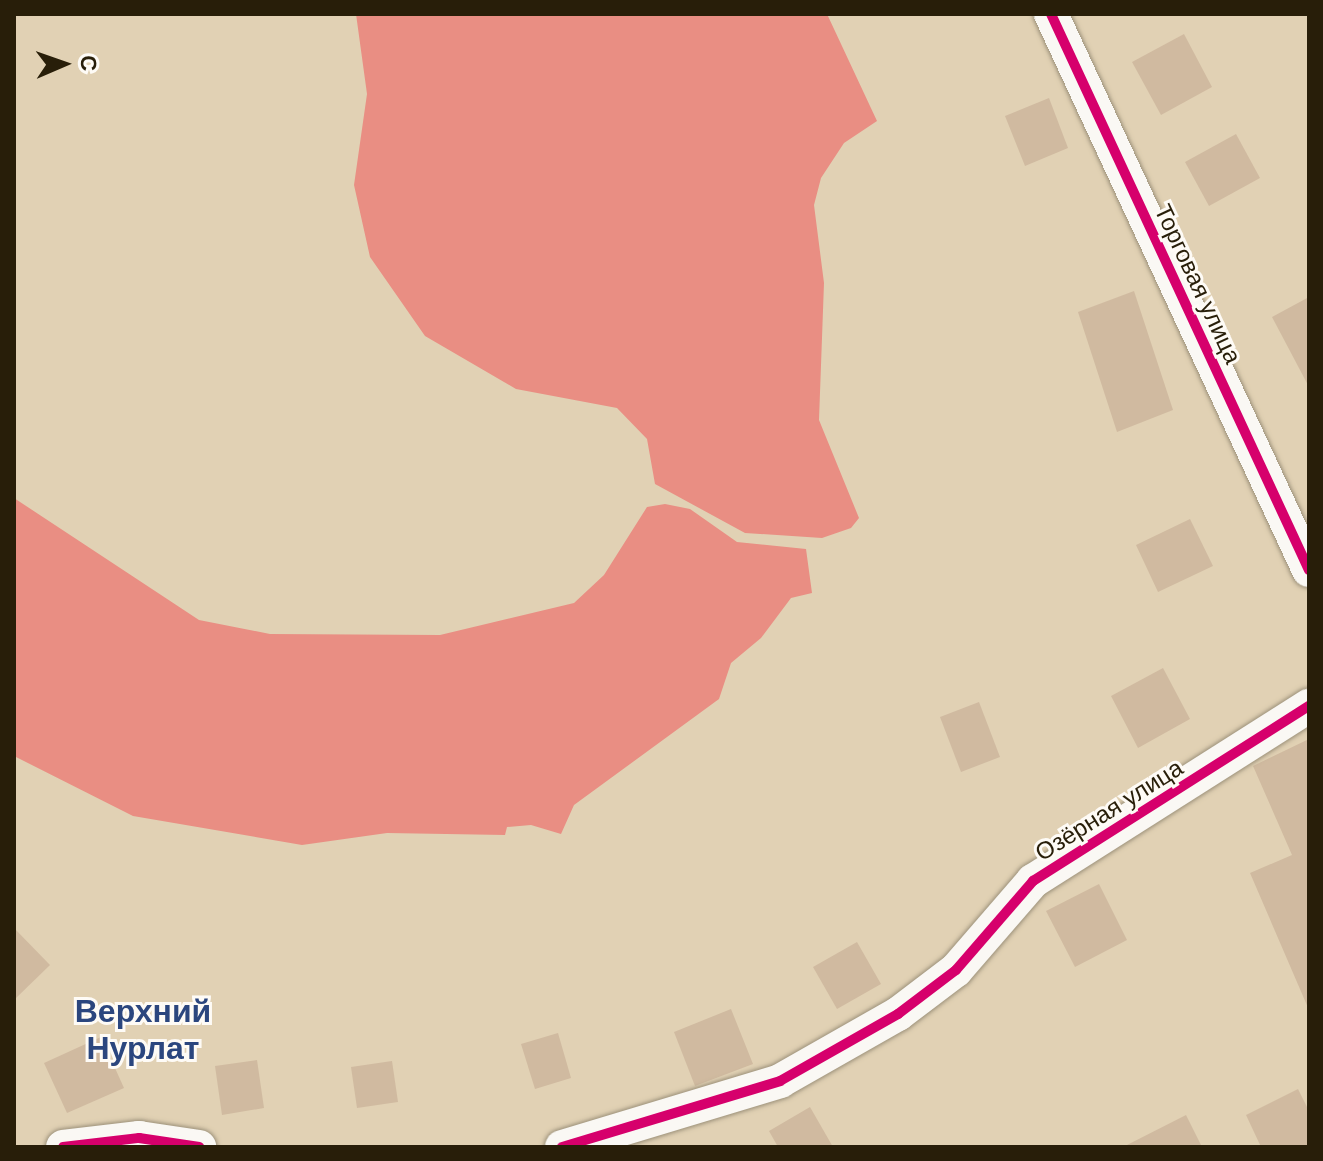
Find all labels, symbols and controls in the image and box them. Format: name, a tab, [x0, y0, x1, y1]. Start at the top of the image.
north arrow	[24, 24, 104, 104]
text: С	[76, 55, 101, 72]
street label: Торговая улица	[1148, 200, 1248, 368]
street label: Озёрная улица	[1030, 753, 1188, 867]
district label: Верхний Нурлат	[75, 993, 211, 1068]

